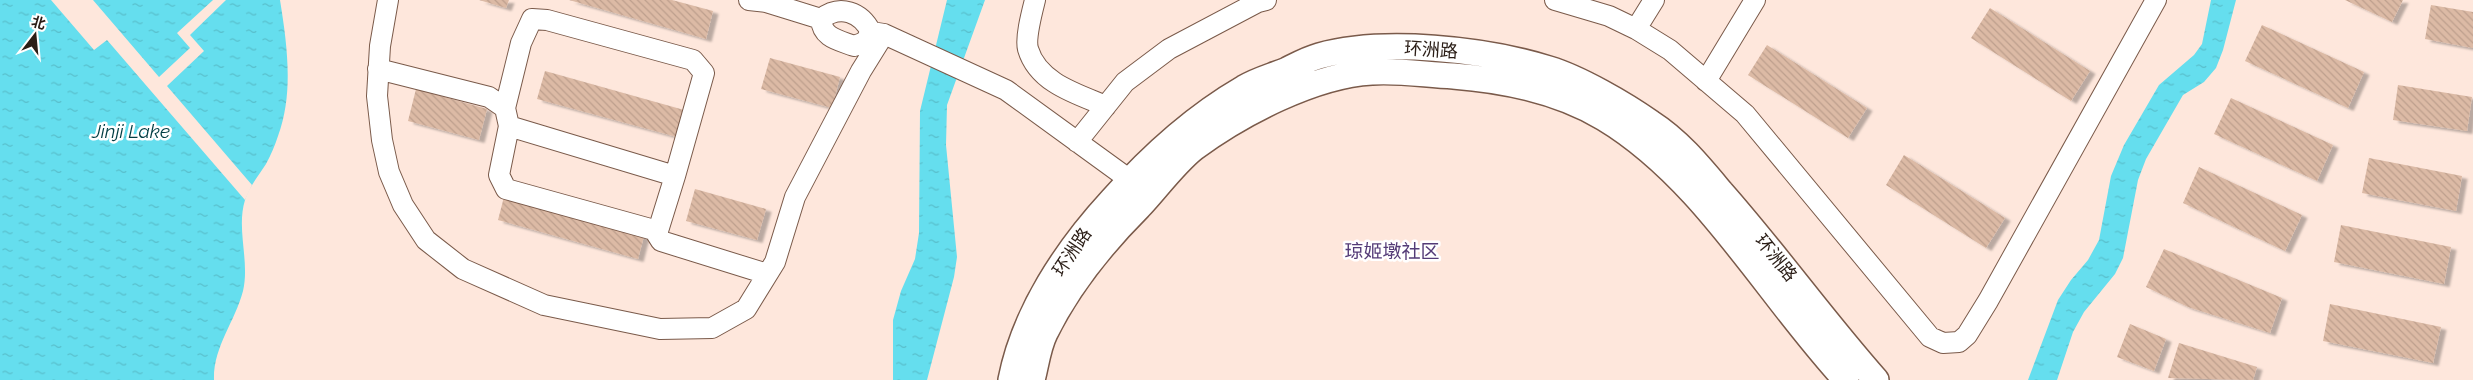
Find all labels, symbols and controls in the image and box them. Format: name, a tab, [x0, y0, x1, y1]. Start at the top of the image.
north arrow	[10, 10, 60, 60]
text: 北	[30, 13, 48, 32]
street label: 环洲路	[1403, 37, 1459, 62]
water label: Jinji Lake	[91, 120, 170, 142]
street label: 环洲路	[1048, 223, 1095, 280]
street label: 环洲路	[1751, 230, 1802, 285]
district label: 琼姬墩社区	[1344, 240, 1440, 262]

